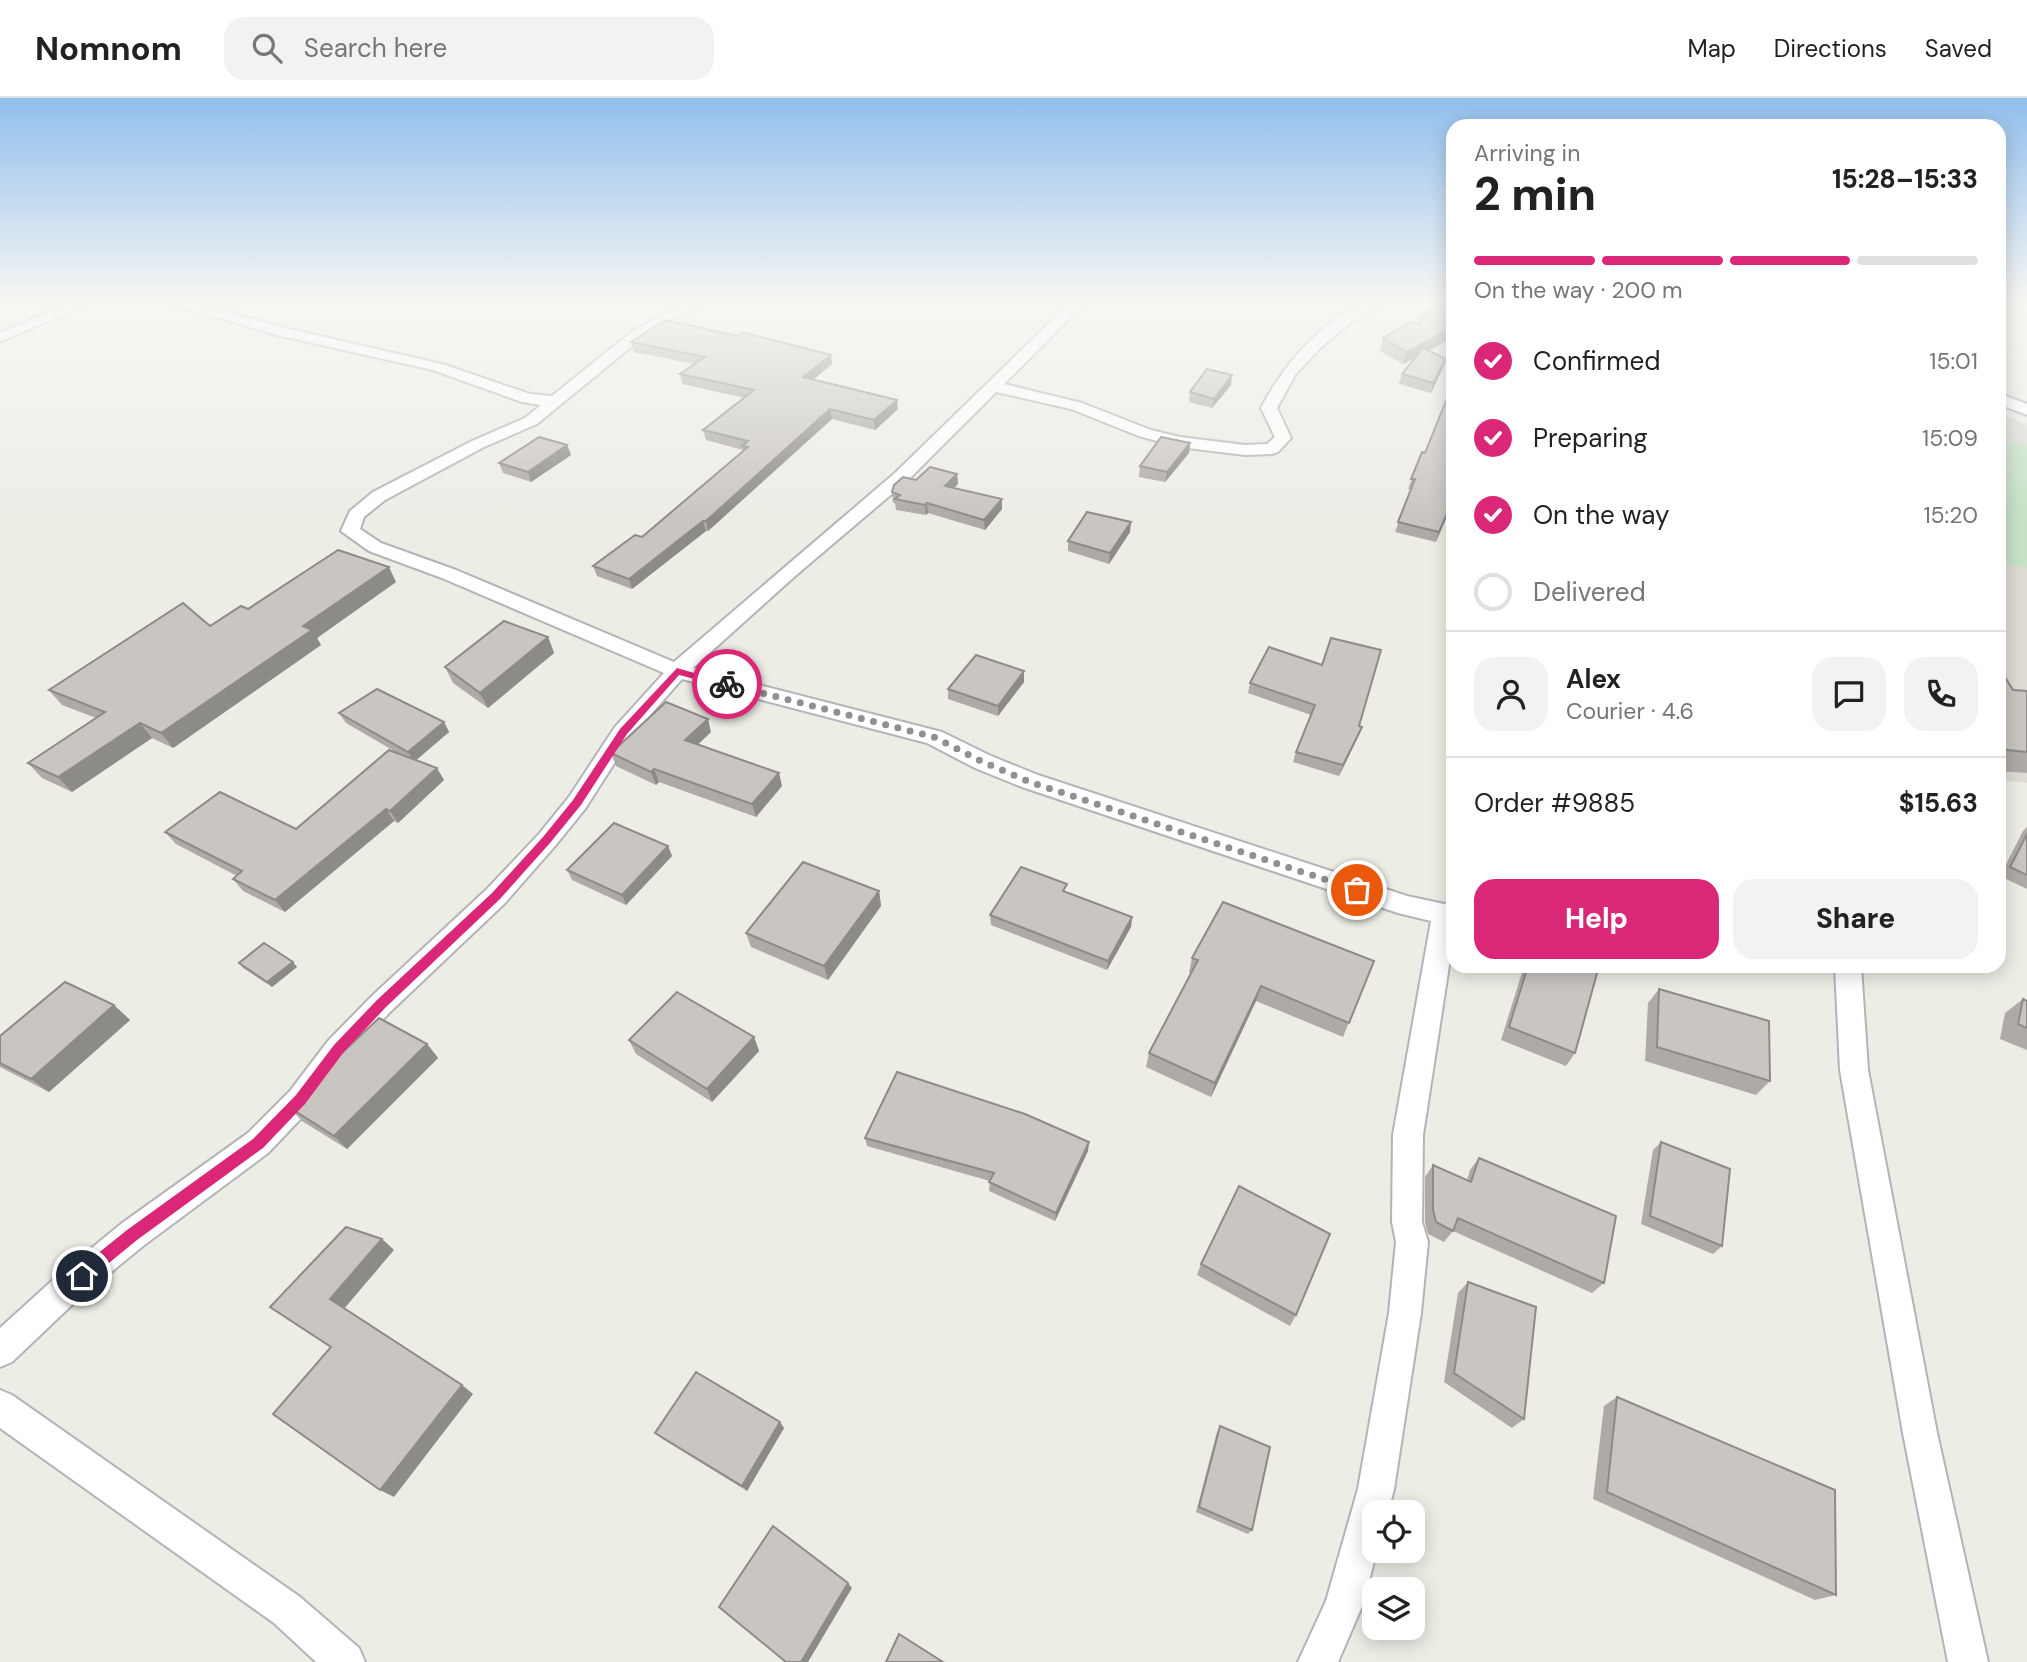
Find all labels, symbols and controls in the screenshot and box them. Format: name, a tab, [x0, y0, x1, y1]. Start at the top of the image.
search box	[224, 17, 714, 80]
text: Nomnom	[35, 27, 182, 70]
icon: search	[248, 29, 286, 67]
text: Search here	[304, 31, 447, 65]
text: Map	[1688, 33, 1736, 64]
text: Directions	[1774, 33, 1887, 64]
text: Saved	[1925, 33, 1992, 64]
text: Arriving in	[1474, 138, 1580, 168]
text: 15:28–15:33	[1832, 162, 1978, 196]
text: 2 min	[1474, 164, 1596, 224]
text: On the way · 200 m	[1474, 275, 1683, 305]
icon: check	[1474, 342, 1512, 380]
text: Confirmed	[1533, 344, 1660, 378]
text: 15:01	[1929, 346, 1978, 376]
icon: check	[1474, 419, 1512, 457]
text: Preparing	[1533, 421, 1648, 455]
text: 15:09	[1922, 423, 1978, 453]
icon: check	[1474, 496, 1512, 534]
text: On the way	[1533, 498, 1669, 532]
text: 15:20	[1923, 500, 1978, 530]
text: Delivered	[1533, 575, 1646, 609]
courier	[692, 649, 762, 719]
button: person	[1474, 657, 1548, 731]
button: chat	[1812, 657, 1886, 731]
button: phone	[1904, 657, 1978, 731]
text: Alex	[1566, 662, 1621, 696]
icon: bike	[708, 665, 746, 703]
text: Courier · 4.6	[1566, 696, 1694, 726]
text: Order #9885	[1474, 786, 1635, 820]
text: $15.63	[1899, 786, 1978, 820]
pin	[1327, 860, 1387, 920]
icon: bag	[1338, 871, 1376, 909]
button: Help	[1474, 879, 1719, 959]
button: Share	[1733, 879, 1978, 959]
pin	[52, 1246, 112, 1306]
icon: home	[63, 1257, 101, 1295]
map controls	[1362, 1500, 1425, 1640]
button: locate	[1362, 1500, 1425, 1563]
button: layers	[1362, 1577, 1425, 1640]

